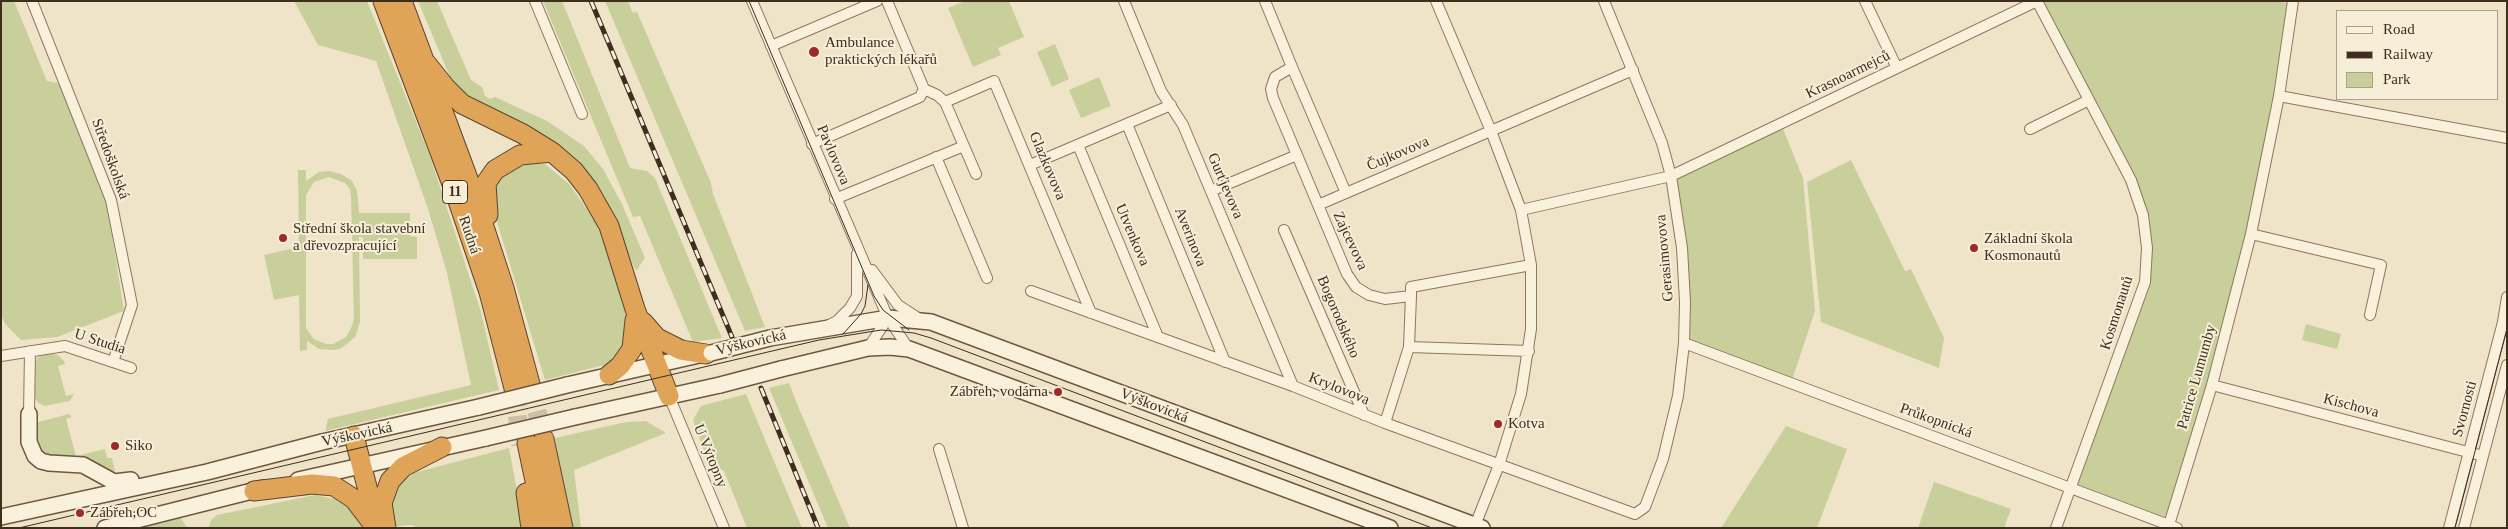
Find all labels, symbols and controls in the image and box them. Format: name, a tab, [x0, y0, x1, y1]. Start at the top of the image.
legend	[2336, 10, 2498, 100]
text: Road	[2383, 21, 2415, 37]
place label: Ambulance praktických lékařů	[825, 34, 937, 69]
marker: Ambulance praktických lékařů	[807, 45, 821, 59]
text: Railway	[2383, 46, 2433, 62]
street label: Krasnoarmejců	[1803, 47, 1893, 103]
text: Park	[2383, 71, 2411, 87]
street label: Středoškolská	[87, 116, 133, 202]
street label: Pavlovova	[812, 122, 854, 188]
street label: Glazkovova	[1025, 129, 1069, 203]
street label: Čujkovova	[1364, 133, 1432, 175]
street label: Gurťjevova	[1203, 150, 1247, 222]
road number: 11	[442, 180, 468, 203]
street label: Utvenkova	[1111, 201, 1153, 269]
street label: Averinova	[1170, 205, 1210, 269]
street label: Zajcevova	[1329, 209, 1371, 273]
street label: Rudná	[454, 214, 484, 256]
street label: Gerasimovova	[1652, 214, 1678, 302]
place label: Střední škola stavební a dřevozpracující	[293, 220, 425, 255]
place label: Základní škola Kosmonautů	[1984, 230, 2073, 265]
marker: Střední škola stavební a dřevozpracující	[277, 232, 289, 244]
marker: Základní škola Kosmonautů	[1968, 242, 1980, 254]
street label: Bogorodského	[1313, 273, 1363, 361]
street label: Kosmonautů	[2097, 274, 2137, 352]
street label: Patrice Lumumby	[2173, 323, 2221, 431]
street label: U Studia	[72, 325, 128, 359]
street label: Výškovická	[714, 326, 788, 360]
street label: Krylovova	[1306, 369, 1372, 409]
street label: Svornosti	[2449, 379, 2481, 439]
place label: Zábřeh, vodárna	[950, 383, 1048, 401]
street label: Výškovická	[1117, 385, 1191, 427]
marker: Zábřeh, vodárna	[1052, 386, 1064, 398]
street label: Kischova	[2321, 390, 2381, 422]
street label: Průkopnická	[1897, 400, 1975, 442]
place label: Kotva	[1508, 415, 1545, 433]
marker: Kotva	[1492, 418, 1504, 430]
street label: Výškovická	[320, 419, 394, 451]
street label: U Výtopny	[689, 422, 731, 490]
place label: Siko	[125, 437, 153, 455]
marker: Siko	[109, 440, 121, 452]
place label: Zábřeh,OC	[90, 504, 157, 522]
marker: Zábřeh,OC	[74, 507, 86, 519]

